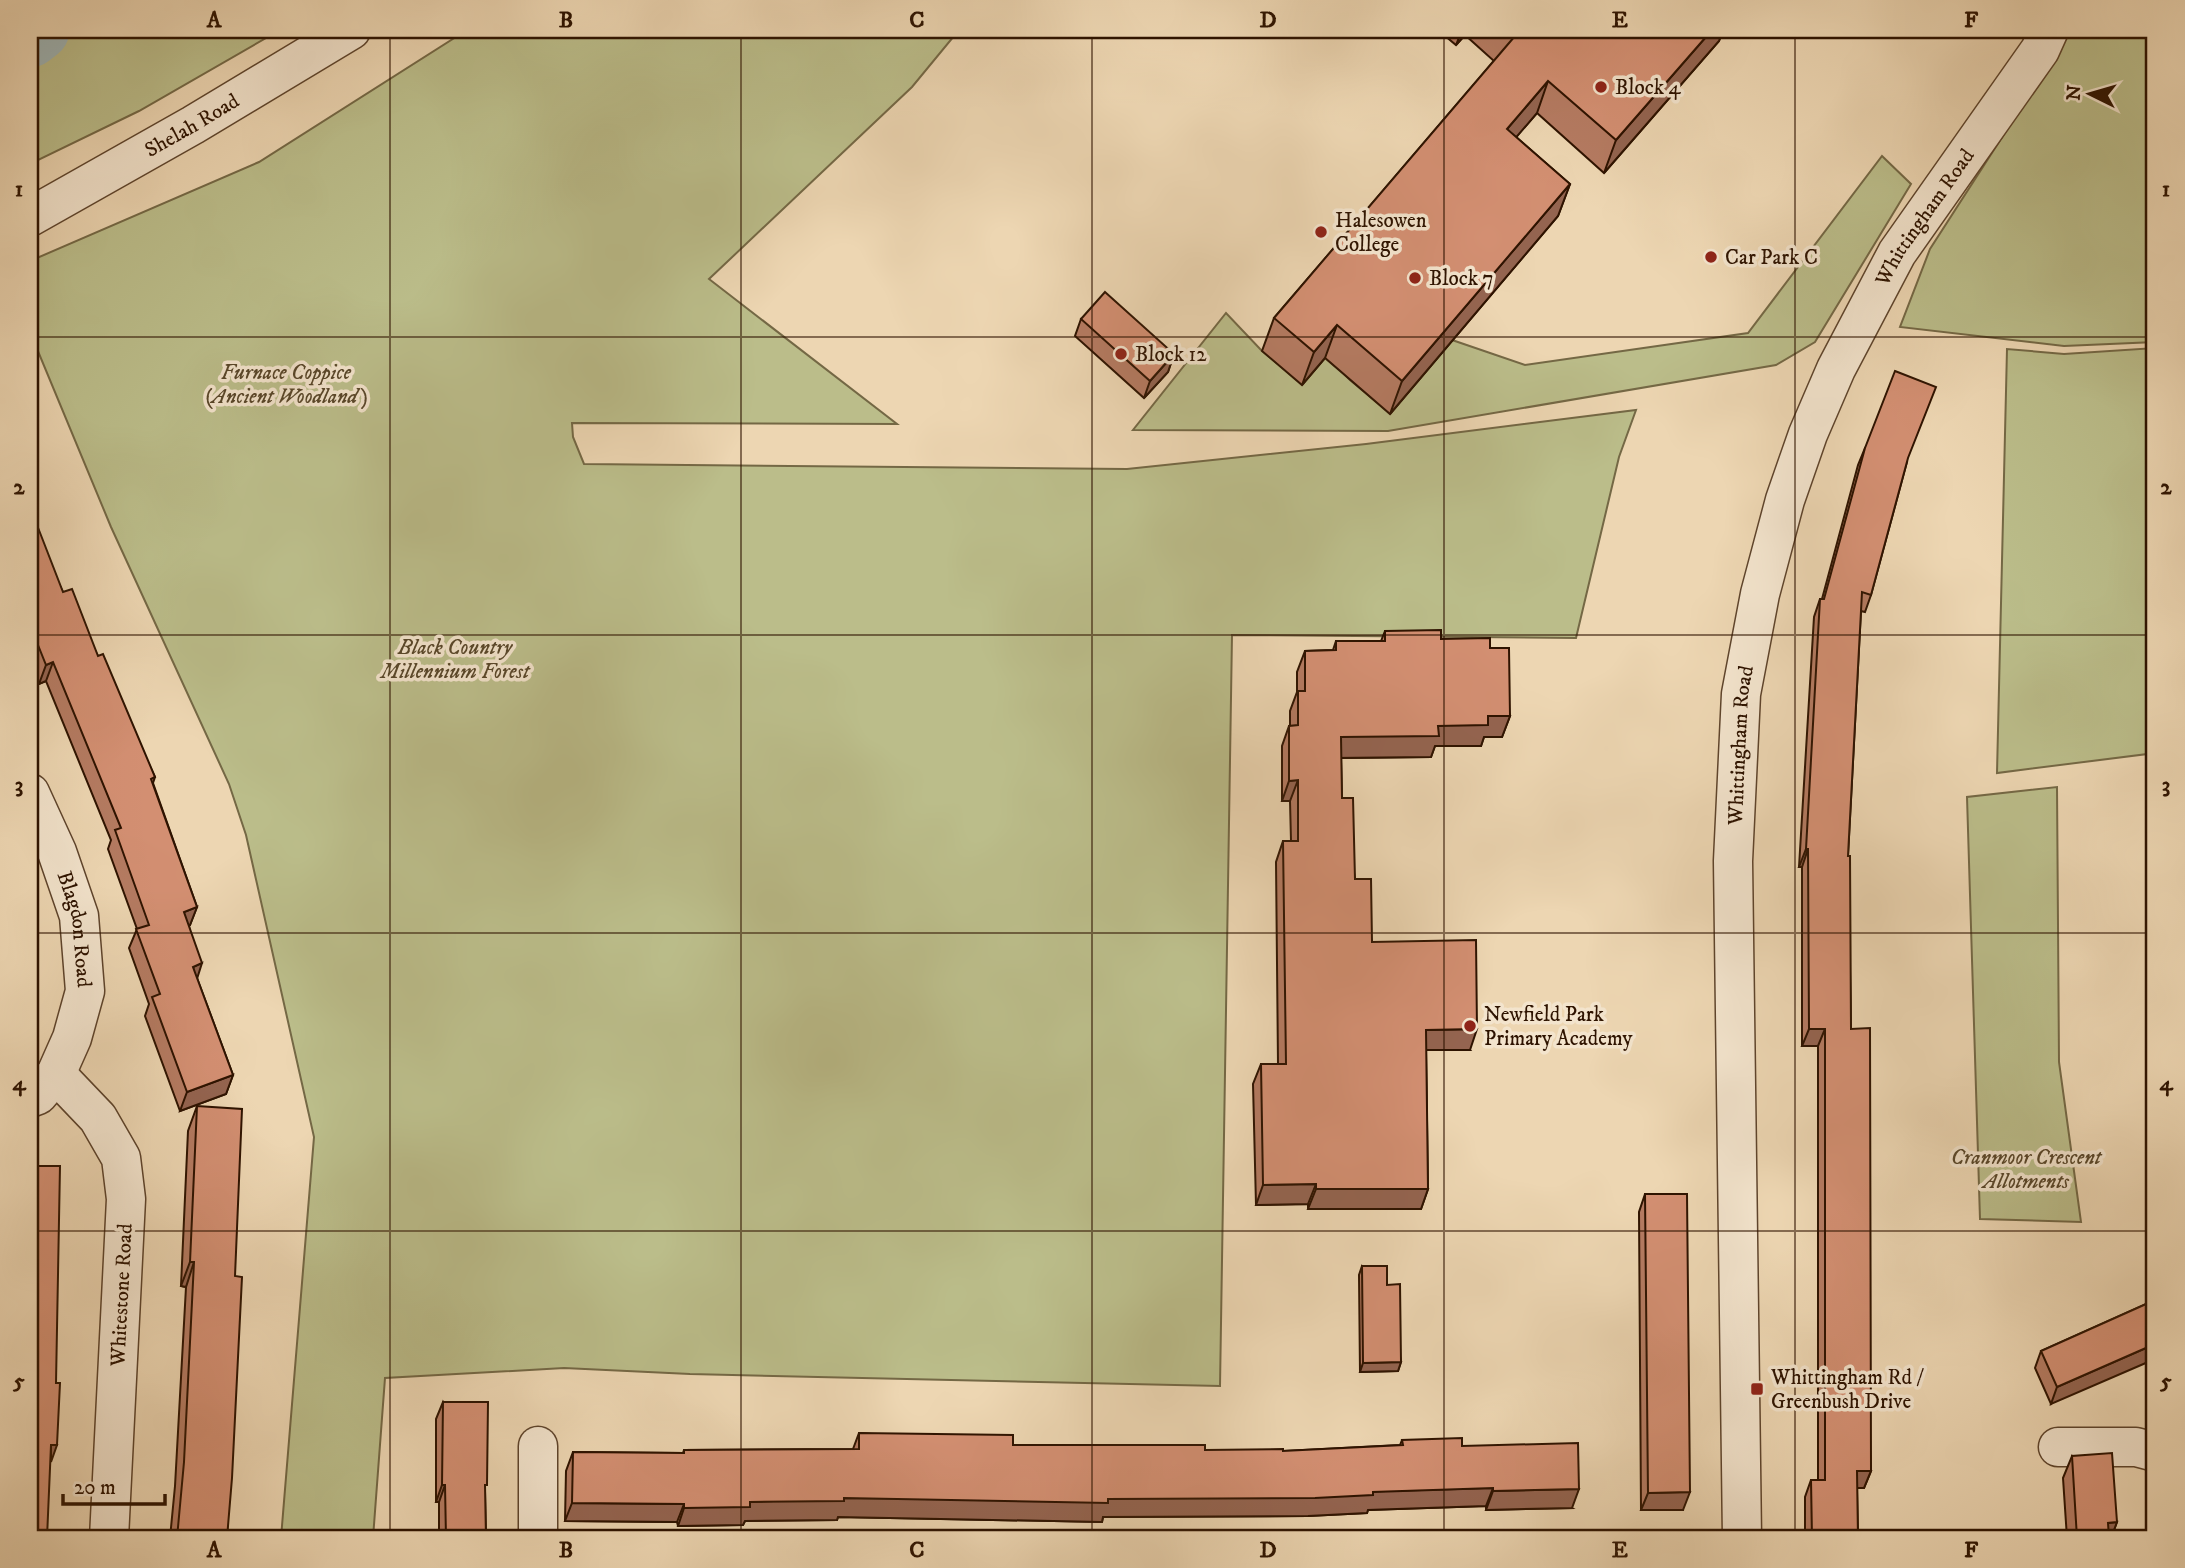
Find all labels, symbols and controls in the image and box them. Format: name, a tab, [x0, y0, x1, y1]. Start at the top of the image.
text: A	[206, 6, 223, 35]
text: B	[559, 6, 573, 35]
text: C	[909, 6, 925, 35]
text: D	[1259, 6, 1277, 35]
text: E	[1612, 6, 1628, 35]
text: F	[1964, 6, 1979, 35]
north arrow	[2056, 60, 2126, 130]
place label: Block 4	[1615, 75, 1682, 101]
marker: Block 4	[1593, 79, 1609, 95]
text: N	[2062, 83, 2087, 101]
street label: Shelah Road	[140, 88, 245, 164]
street label: Whittingham Road	[1870, 143, 1981, 291]
text: 1	[15, 175, 23, 204]
text: 1	[2162, 175, 2170, 204]
place label: Halesowen College	[1335, 208, 1427, 258]
marker: Halesowen College	[1313, 224, 1329, 240]
place label: Car Park C	[1725, 245, 1818, 271]
marker: Car Park C	[1703, 249, 1719, 265]
place label: Block 7	[1429, 266, 1494, 292]
marker: Block 7	[1407, 270, 1423, 286]
place label: Block 12	[1135, 342, 1207, 368]
marker: Block 12	[1113, 346, 1129, 362]
park label: Furnace Coppice (Ancient Woodland)	[205, 360, 367, 410]
text: 2	[13, 473, 25, 502]
text: 2	[2160, 473, 2172, 502]
park label: Black Country Millennium Forest	[379, 635, 531, 685]
street label: Whittingham Road	[1723, 663, 1760, 827]
text: 3	[15, 771, 23, 800]
text: 3	[2162, 771, 2170, 800]
street label: Blagdon Road	[51, 868, 97, 989]
place label: Newfield Park Primary Academy	[1484, 1002, 1634, 1052]
marker: Newfield Park Primary Academy	[1462, 1018, 1478, 1034]
text: 4	[12, 1069, 27, 1098]
text: 4	[2159, 1069, 2174, 1098]
park label: Cranmoor Crescent Allotments	[1951, 1145, 2103, 1195]
street label: Whitestone Road	[105, 1222, 139, 1368]
place label: Whittingham Rd / Greenbush Drive	[1770, 1365, 1924, 1415]
text: 5	[12, 1367, 25, 1396]
text: 5	[2159, 1367, 2172, 1396]
marker: Whittingham Rd / Greenbush Drive	[1749, 1381, 1765, 1397]
scale bar	[63, 1463, 164, 1507]
text: 20 m	[74, 1475, 116, 1501]
text: A	[206, 1536, 223, 1565]
text: B	[559, 1536, 573, 1565]
text: C	[909, 1536, 925, 1565]
text: D	[1259, 1536, 1277, 1565]
text: E	[1612, 1536, 1628, 1565]
text: F	[1964, 1536, 1979, 1565]

